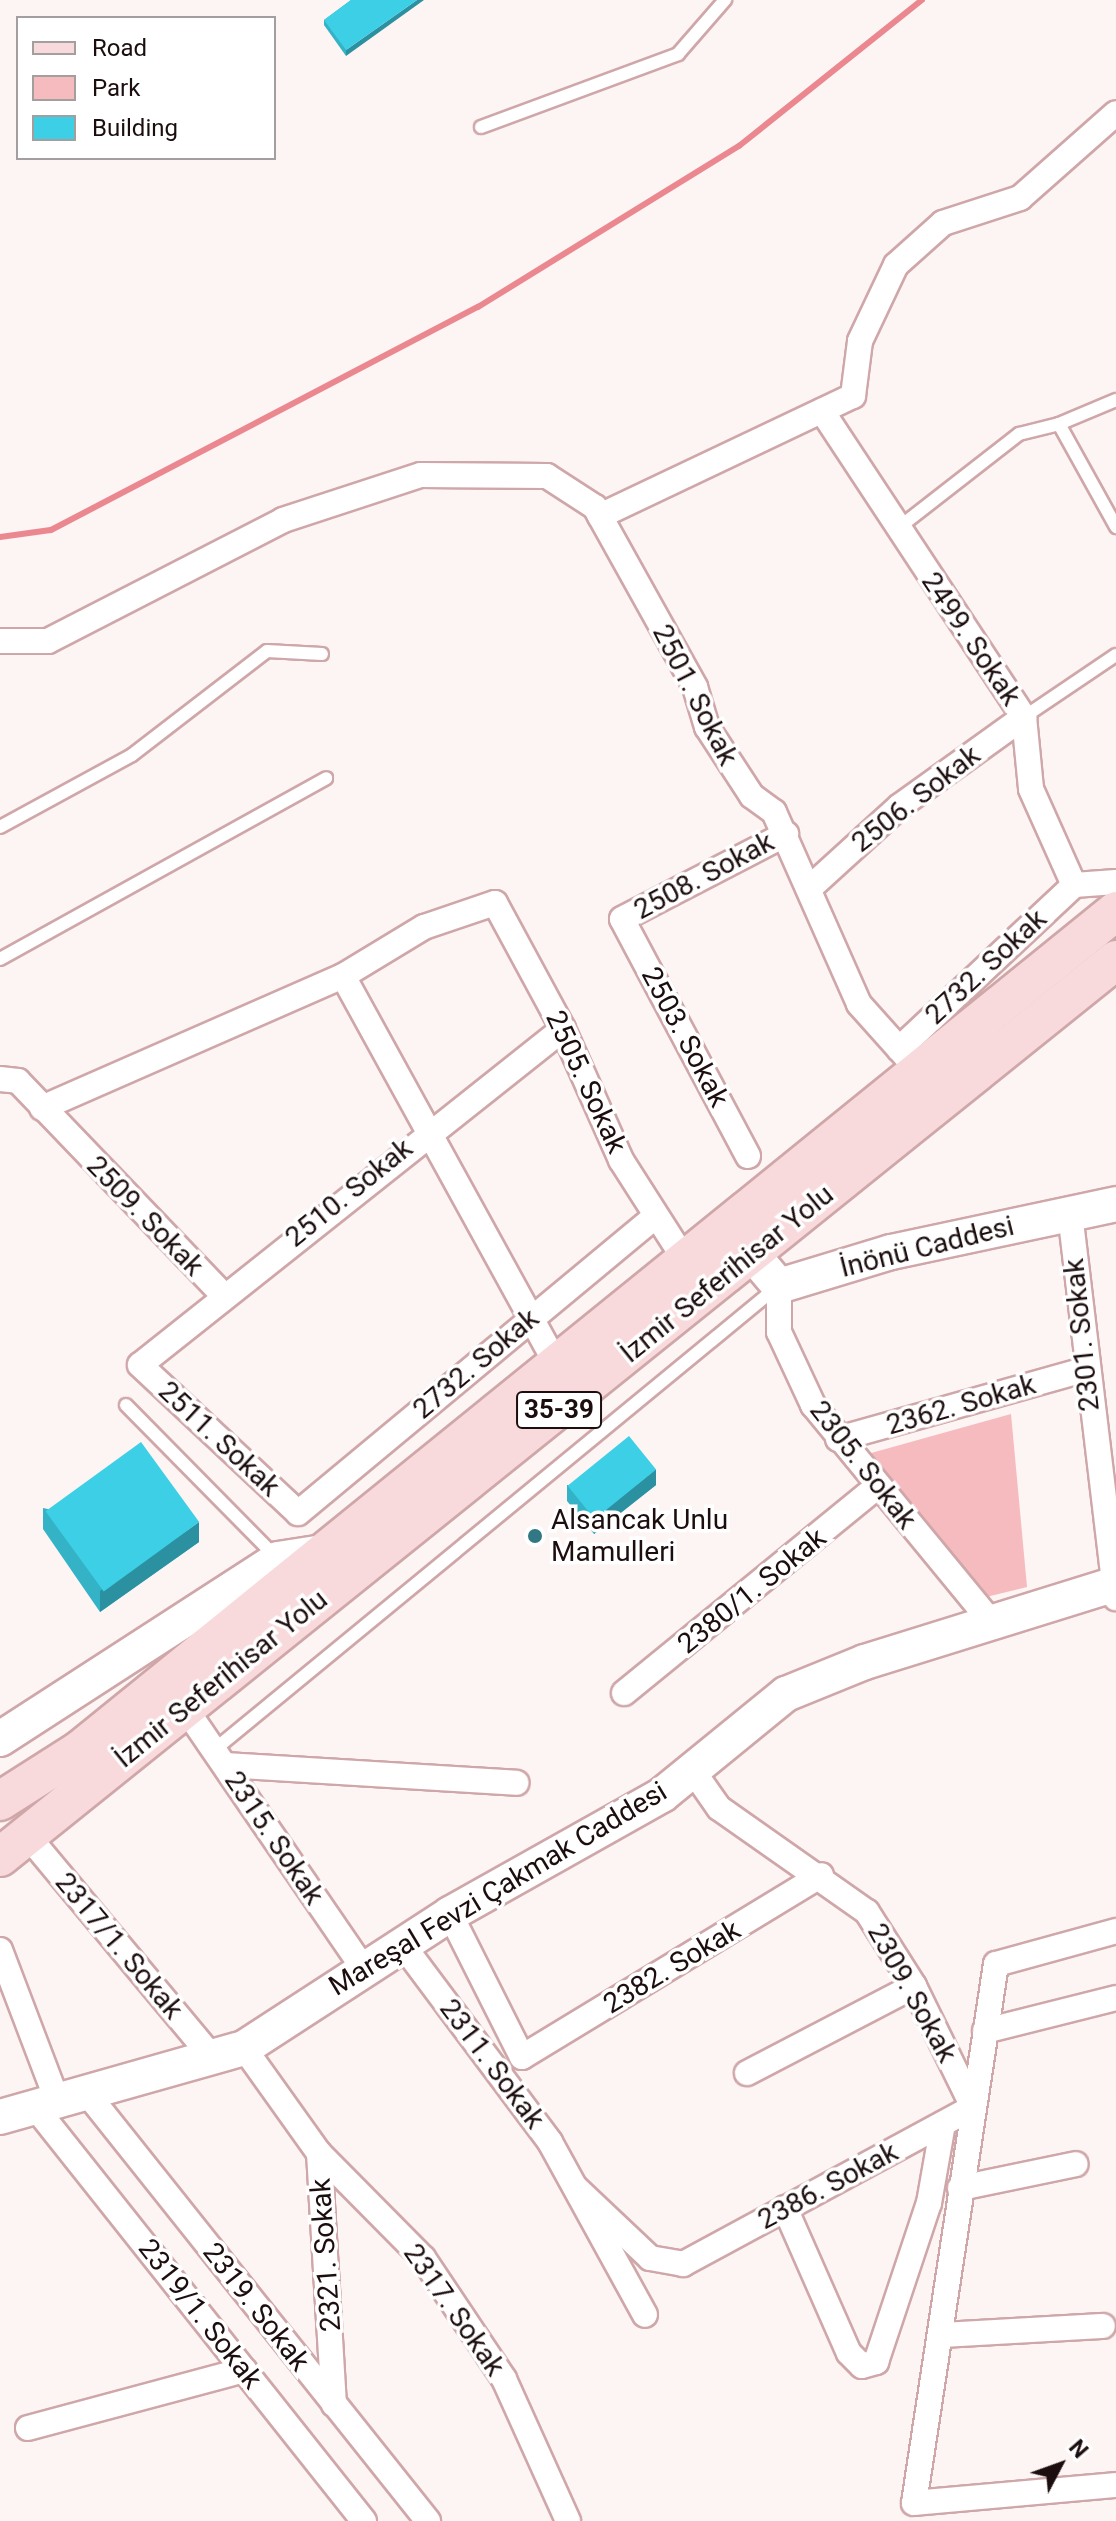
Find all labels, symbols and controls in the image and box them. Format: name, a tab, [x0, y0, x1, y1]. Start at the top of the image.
legend	[16, 16, 276, 160]
text: Road	[92, 34, 147, 62]
text: Park	[92, 74, 140, 102]
text: Building	[92, 114, 178, 142]
street label: 2499. Sokak	[914, 566, 1028, 712]
street label: 2501. Sokak	[645, 619, 745, 771]
street label: 2506. Sokak	[845, 739, 987, 859]
street label: 2508. Sokak	[628, 825, 780, 927]
street label: 2732. Sokak	[918, 902, 1054, 1032]
street label: 2503. Sokak	[634, 961, 736, 1113]
street label: 2505. Sokak	[538, 1005, 634, 1159]
street label: 2510. Sokak	[279, 1132, 419, 1254]
street label: 2509. Sokak	[80, 1149, 210, 1283]
street label: İzmir Seferihisar Yolu	[614, 1178, 840, 1370]
street label: İnönü Caddesi	[837, 1209, 1017, 1285]
street label: 2301. Sokak	[1057, 1257, 1107, 1413]
street label: 2732. Sokak	[406, 1302, 546, 1426]
street label: 2362. Sokak	[883, 1368, 1039, 1442]
street label: 2511. Sokak	[151, 1374, 287, 1504]
road number: 35-39	[515, 1388, 603, 1432]
street label: 2305. Sokak	[803, 1394, 923, 1536]
place label: Alsancak Unlu Mamulleri	[551, 1503, 728, 1569]
street label: 2380/1. Sokak	[671, 1521, 833, 1661]
marker: Alsancak Unlu Mamulleri	[526, 1527, 544, 1545]
street label: İzmir Seferihisar Yolu	[108, 1583, 334, 1775]
street label: 2315. Sokak	[217, 1765, 331, 1911]
street label: Mareşal Fevzi Çakmak Caddesi	[323, 1775, 673, 2003]
street label: 2317/1. Sokak	[48, 1866, 190, 2026]
street label: 2382. Sokak	[598, 1913, 746, 2021]
street label: 2309. Sokak	[860, 1918, 964, 2068]
street label: 2311. Sokak	[432, 1993, 552, 2135]
street label: 2386. Sokak	[752, 2135, 904, 2237]
street label: 2321. Sokak	[304, 2177, 348, 2333]
street label: 2319/1. Sokak	[131, 2232, 269, 2396]
street label: 2319. Sokak	[196, 2236, 316, 2378]
street label: 2317. Sokak	[396, 2238, 512, 2382]
north arrow	[1020, 2425, 1100, 2505]
text: N	[1064, 2435, 1093, 2463]

